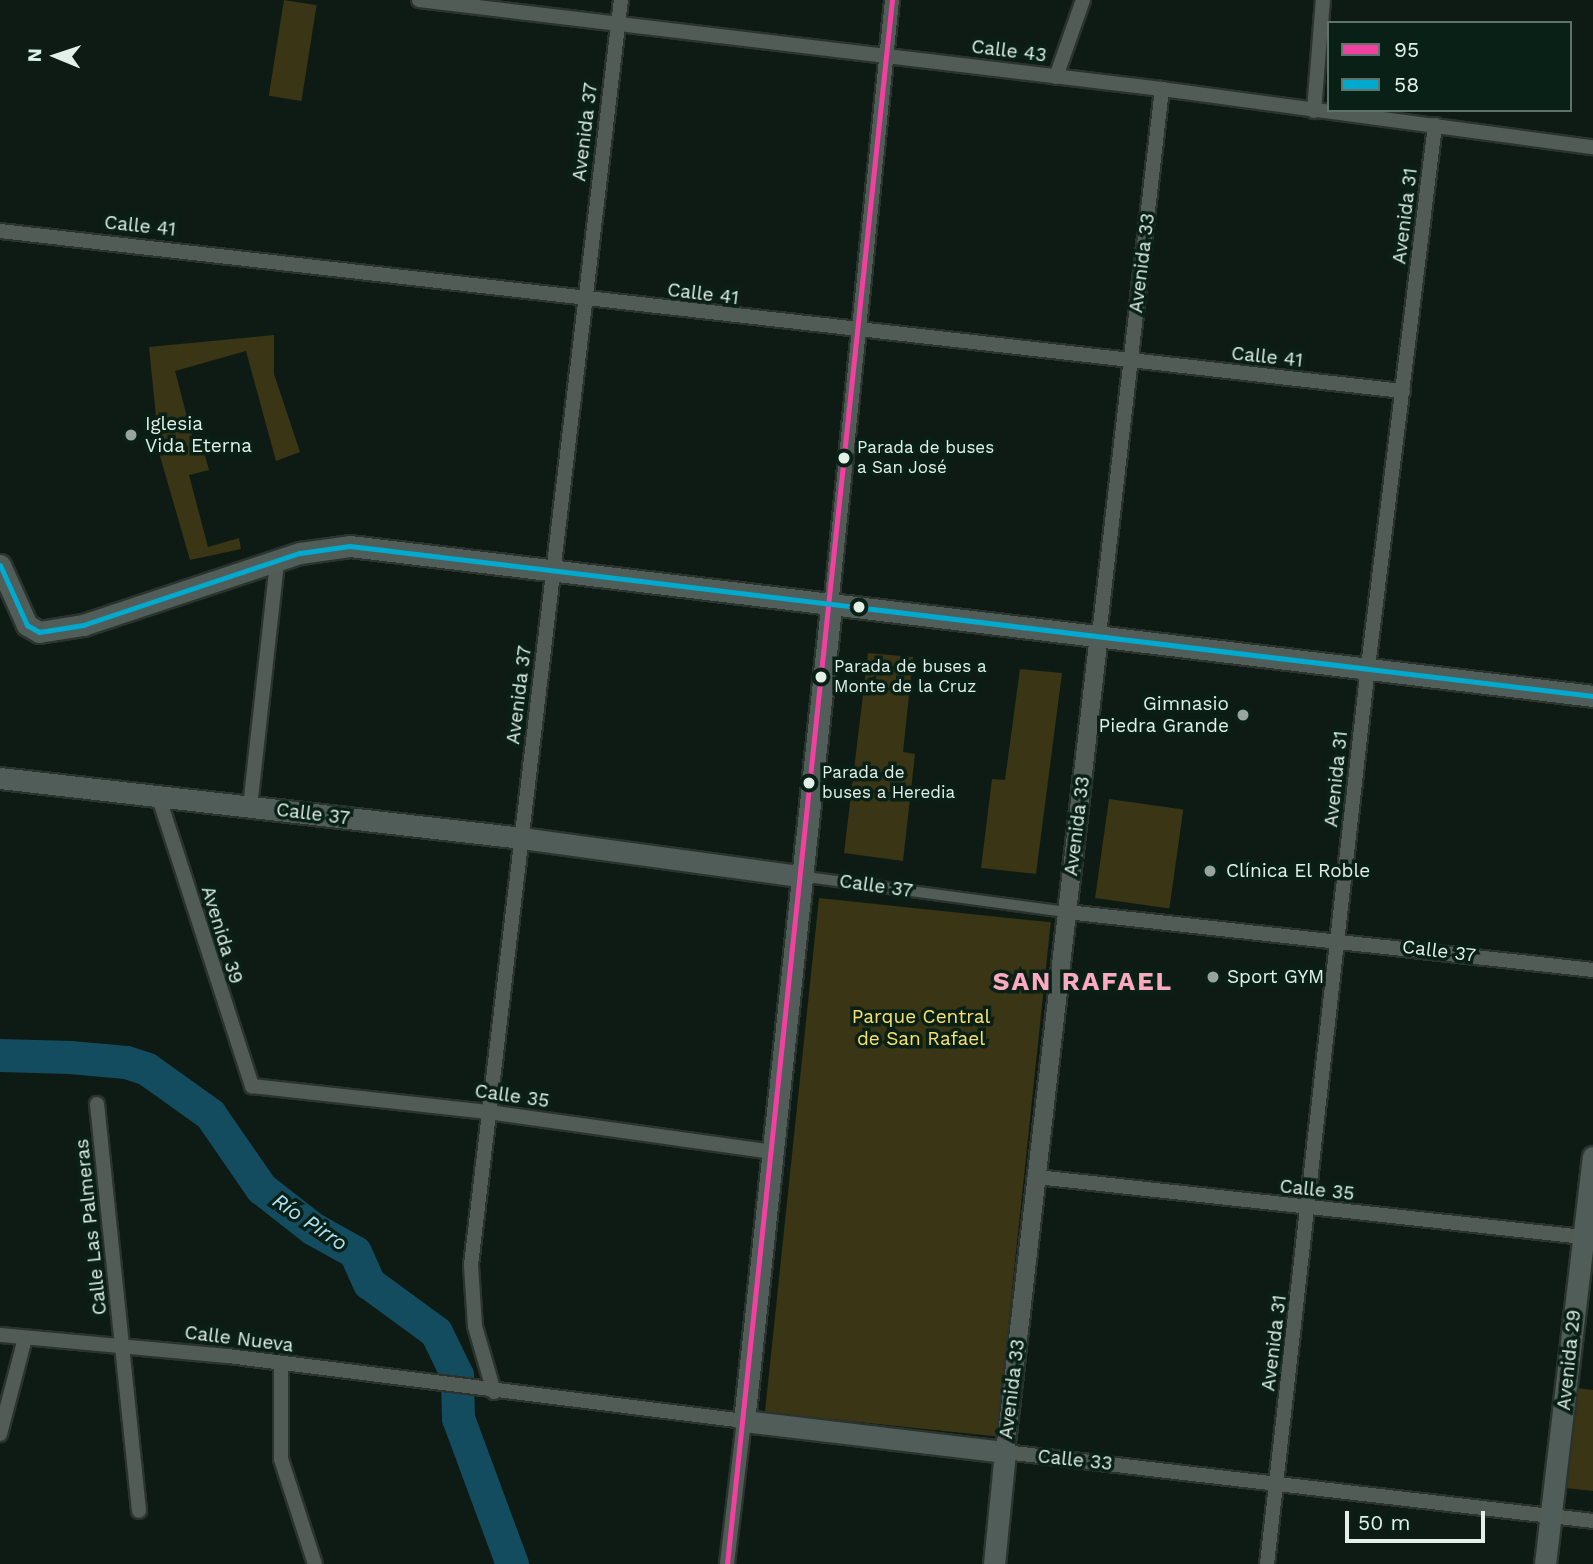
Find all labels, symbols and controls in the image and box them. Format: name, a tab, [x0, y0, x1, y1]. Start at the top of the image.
north arrow	[21, 21, 91, 91]
legend	[1327, 21, 1572, 112]
street label: Calle 43	[970, 35, 1048, 67]
text: 95	[1394, 37, 1419, 62]
text: N	[23, 48, 46, 63]
text: 58	[1394, 72, 1419, 97]
street label: Avenida 37	[568, 81, 602, 183]
street label: Avenida 31	[1388, 166, 1422, 266]
street label: Calle 41	[103, 211, 177, 241]
street label: Avenida 33	[1125, 212, 1159, 314]
street label: Calle 41	[666, 278, 740, 310]
street label: Calle 41	[1230, 342, 1304, 372]
place label: Iglesia Vida Eterna	[145, 413, 252, 457]
marker: Iglesia Vida Eterna	[123, 427, 139, 443]
place label: Parada de buses a San José	[857, 438, 995, 478]
marker: Parada de buses a San José	[837, 451, 851, 465]
unlabelled marker	[852, 600, 866, 614]
street label: Avenida 37	[502, 644, 536, 746]
place label: Parada de buses a Monte de la Cruz	[834, 657, 987, 697]
marker: Parada de buses a Monte de la Cruz	[814, 670, 828, 684]
place label: Gimnasio Piedra Grande	[1098, 693, 1229, 737]
marker: Gimnasio Piedra Grande	[1235, 707, 1251, 723]
street label: Avenida 31	[1320, 729, 1352, 829]
place label: Parada de buses a Heredia	[822, 763, 956, 803]
street label: Avenida 33	[1060, 775, 1094, 877]
marker: Parada de buses a Heredia	[802, 776, 816, 790]
street label: Calle 37	[275, 798, 351, 830]
place label: Clínica El Roble	[1226, 860, 1371, 882]
marker: Clínica El Roble	[1200, 861, 1220, 881]
street label: Calle 37	[838, 870, 914, 902]
street label: Avenida 39	[196, 883, 248, 987]
street label: Calle 37	[1401, 935, 1477, 967]
district label: SAN RAFAEL	[994, 966, 1172, 998]
place label: Sport GYM	[1227, 966, 1324, 988]
marker: Sport GYM	[1205, 969, 1221, 985]
park label: Parque Central de San Rafael	[852, 1006, 990, 1050]
street label: Calle 35	[473, 1079, 551, 1113]
street label: Calle Las Palmeras	[70, 1138, 112, 1316]
street label: Calle 35	[1279, 1175, 1355, 1205]
water label: Río Pirro	[268, 1188, 352, 1256]
street label: Avenida 31	[1257, 1293, 1291, 1393]
street label: Avenida 29	[1552, 1308, 1586, 1412]
street label: Calle Nueva	[183, 1321, 295, 1357]
street label: Avenida 33	[995, 1338, 1029, 1440]
street label: Calle 33	[1037, 1445, 1113, 1475]
scale bar	[1348, 1498, 1488, 1542]
text: 50 m	[1358, 1510, 1410, 1535]

